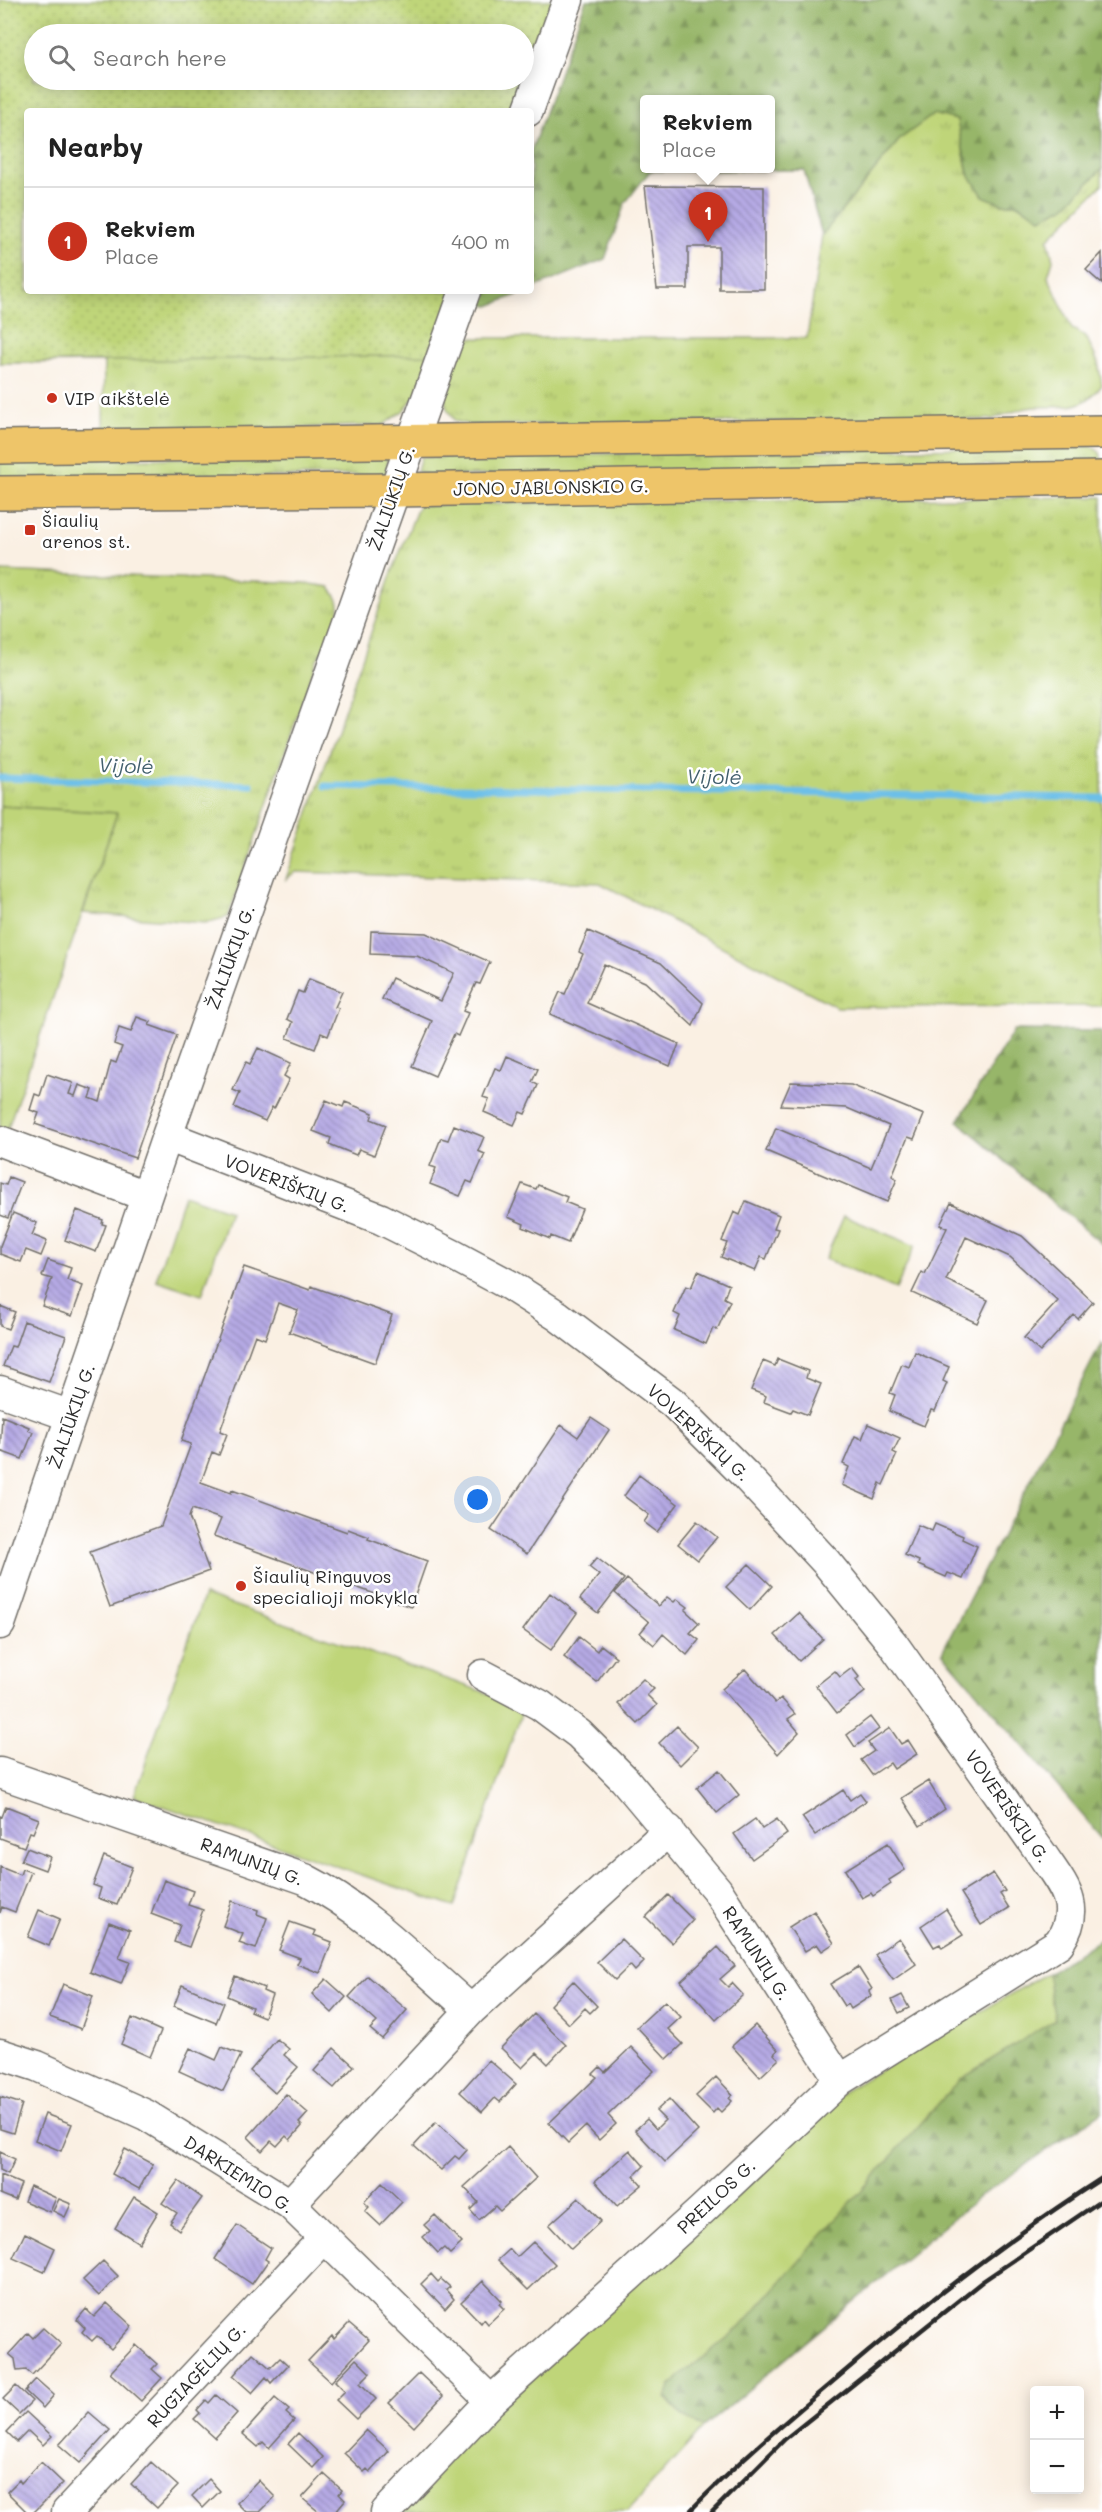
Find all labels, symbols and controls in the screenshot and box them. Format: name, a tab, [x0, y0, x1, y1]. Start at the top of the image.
search box	[24, 24, 534, 90]
icon: search	[45, 41, 78, 74]
text: Search here	[93, 43, 227, 72]
popup	[640, 95, 775, 173]
text: Rekviem	[662, 107, 753, 136]
text: Nearby	[48, 130, 143, 164]
text: Place	[662, 136, 716, 162]
pin: 1	[688, 192, 728, 242]
text: Rekviem	[105, 214, 195, 243]
text: 1	[63, 228, 72, 254]
text: 400 m	[451, 228, 510, 254]
text: Place	[105, 243, 159, 269]
place label: VIP aikštelė	[64, 386, 170, 410]
marker: VIP aikštelė	[45, 391, 59, 405]
street label: ŽALIŪKIŲ G.	[362, 442, 420, 554]
street label: JONO JABLONSKIO G.	[453, 473, 649, 501]
place label: Šiaulių arenos st.	[42, 508, 131, 553]
marker: Šiaulių arenos st.	[23, 523, 37, 537]
water label: Vijolė	[98, 751, 154, 779]
water label: Vijolė	[686, 763, 742, 789]
street label: ŽALIŪKIŲ G.	[200, 902, 260, 1012]
street label: VOVERIŠKIŲ G.	[221, 1148, 353, 1218]
street label: ŽALIŪKIŲ G.	[42, 1360, 100, 1472]
street label: VOVERIŠKIŲ G.	[642, 1378, 756, 1486]
your location	[463, 1485, 492, 1514]
place label: Šiaulių Ringuvos specialioji mokykla	[253, 1564, 419, 1609]
marker: Šiaulių Ringuvos specialioji mokykla	[234, 1579, 248, 1593]
street label: VOVERIŠKIŲ G.	[960, 1745, 1056, 1867]
street label: RAMUNIŲ G.	[197, 1831, 307, 1891]
street label: RAMUNIŲ G.	[718, 1901, 796, 2005]
street label: DARKIEMIO G.	[179, 2130, 299, 2218]
street label: PREILOS G.	[672, 2153, 760, 2239]
street label: RUGIAGĖLIŲ G.	[141, 2318, 251, 2432]
map controls	[1030, 2386, 1084, 2494]
button: +	[1030, 2386, 1084, 2440]
button: −	[1030, 2440, 1084, 2494]

